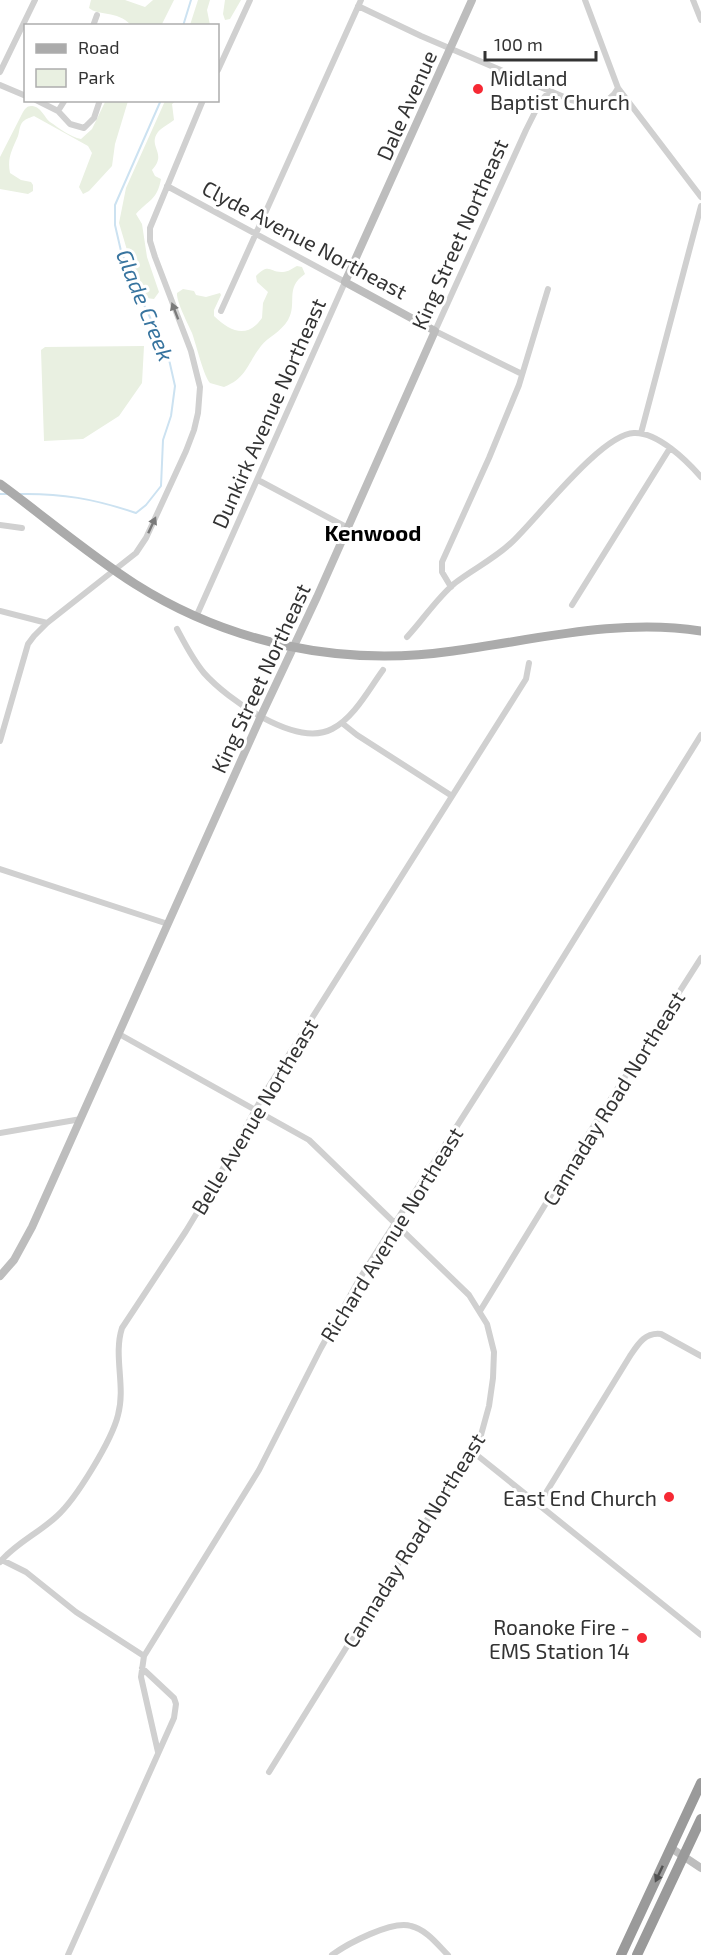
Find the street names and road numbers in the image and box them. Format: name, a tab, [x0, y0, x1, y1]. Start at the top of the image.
street label: Dale Avenue	[371, 46, 441, 164]
street label: King Street Northeast	[406, 135, 512, 333]
street label: Clyde Avenue Northeast	[198, 174, 412, 304]
street label: Dunkirk Avenue Northeast	[206, 294, 330, 532]
street label: King Street Northeast	[205, 579, 315, 777]
street label: Cannaday Road Northeast	[537, 986, 689, 1210]
street label: Belle Avenue Northeast	[186, 1014, 322, 1218]
street label: Richard Avenue Northeast	[315, 1122, 467, 1346]
street label: Cannaday Road Northeast	[337, 1428, 489, 1652]

